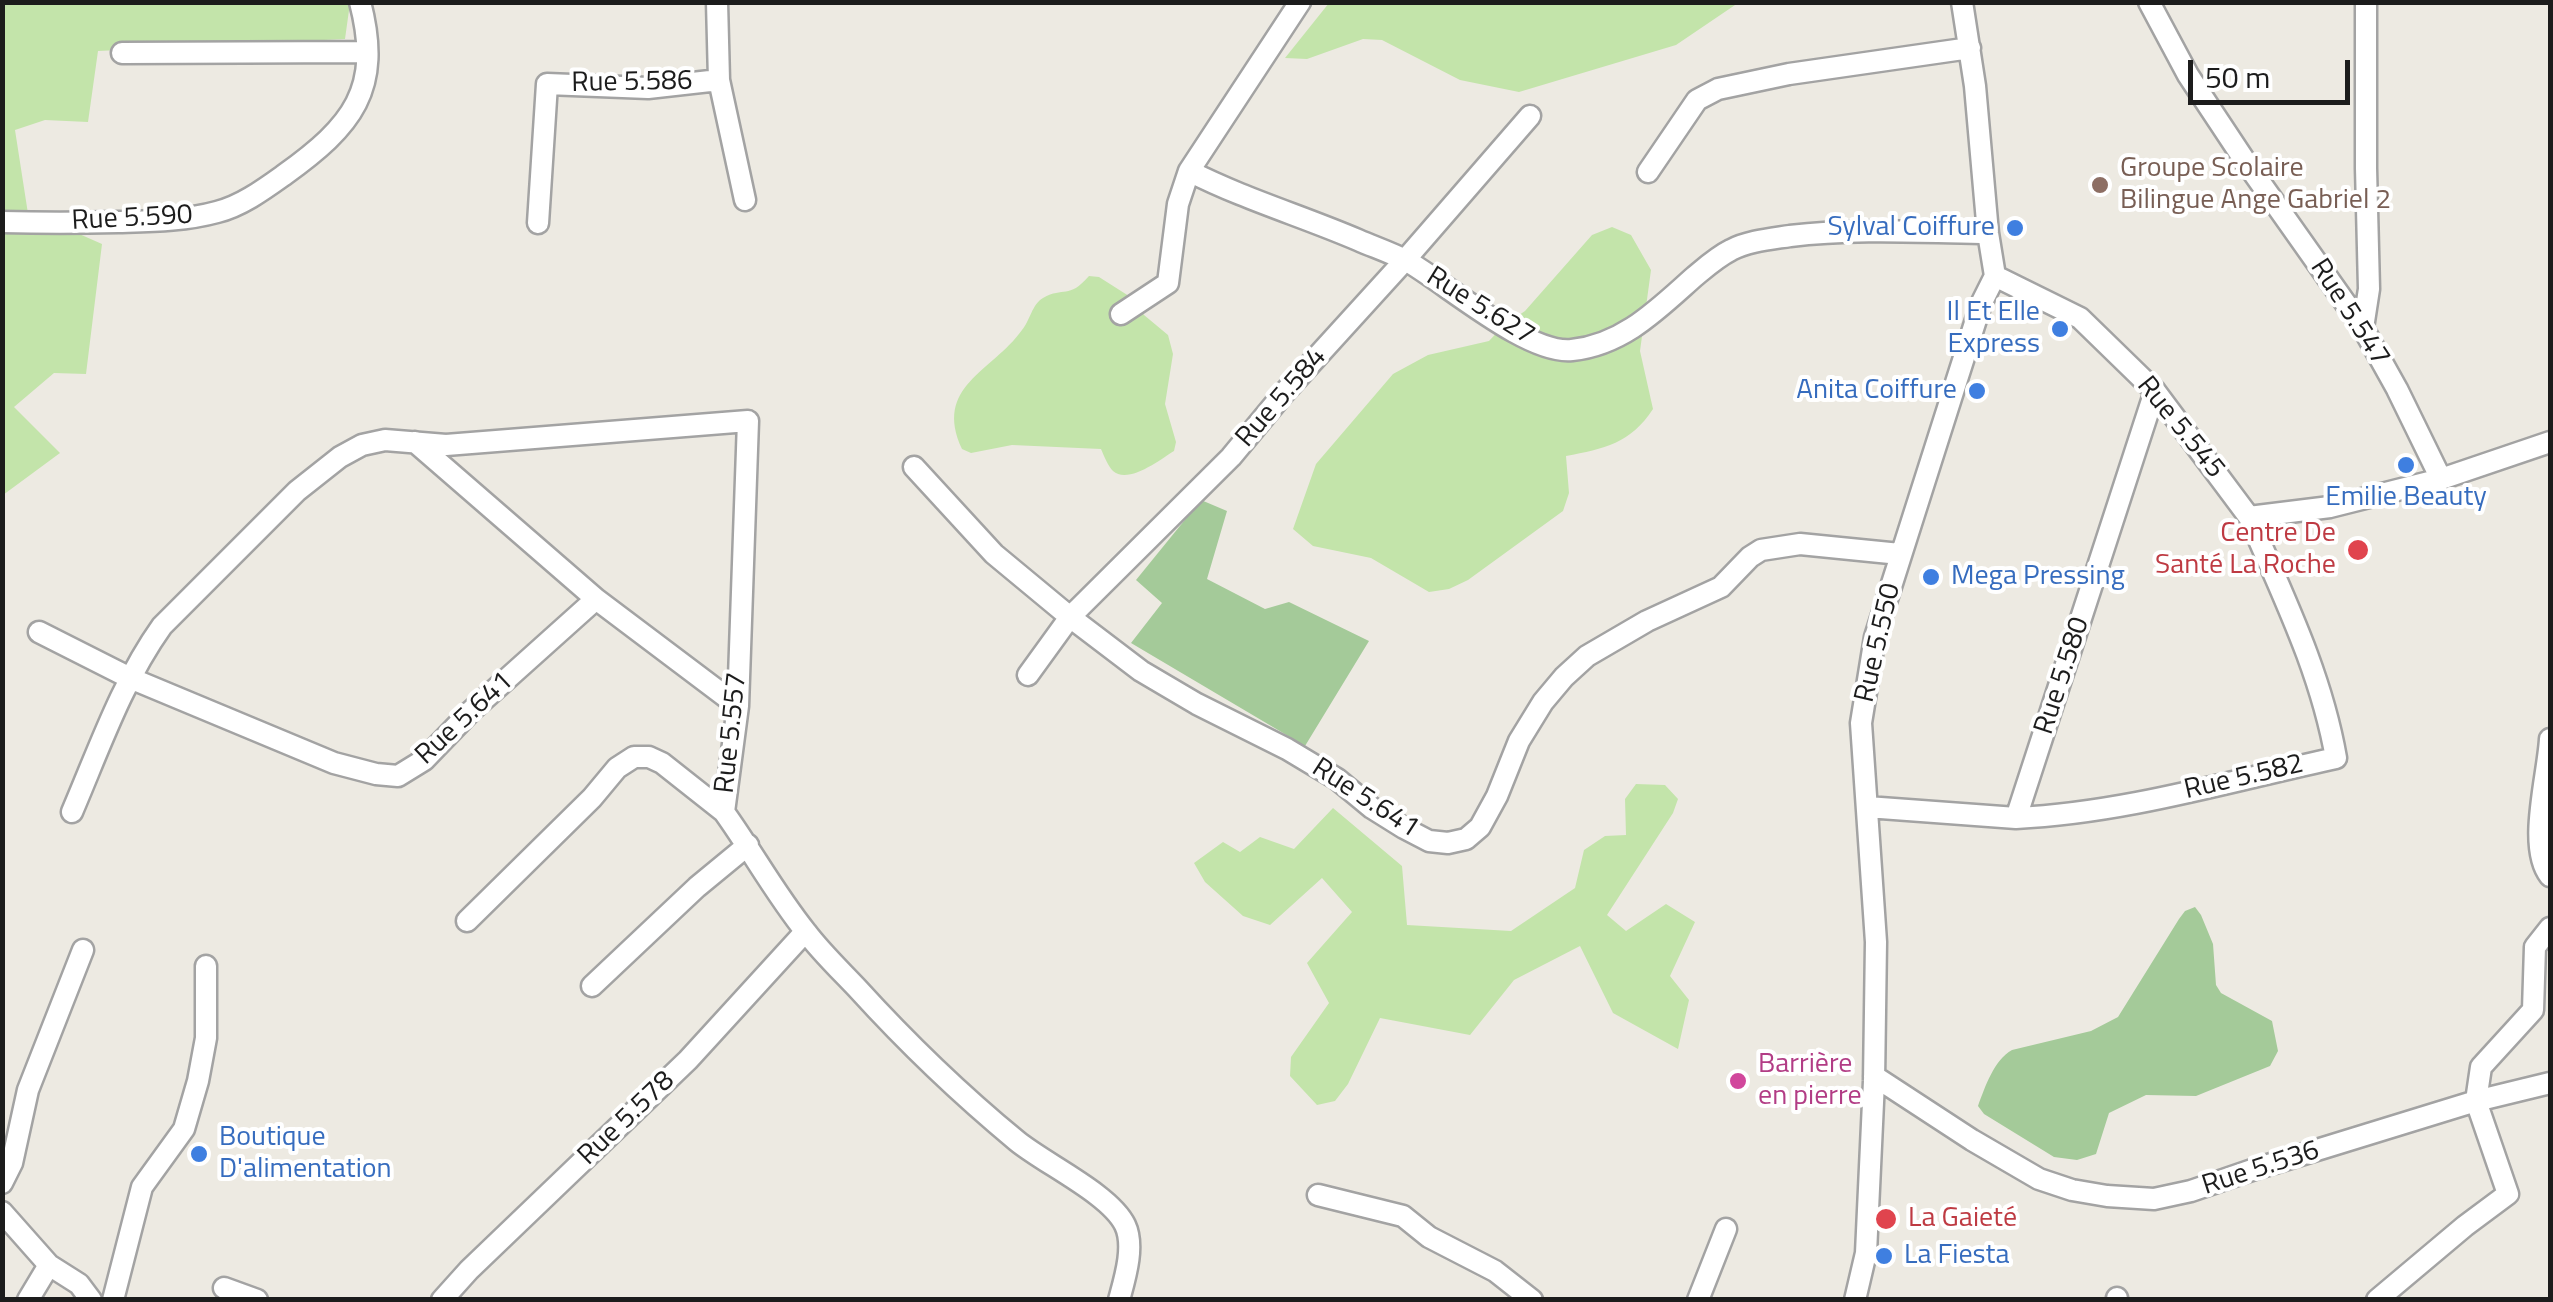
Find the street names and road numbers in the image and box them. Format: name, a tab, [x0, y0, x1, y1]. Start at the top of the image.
street label: Rue 5.586	[571, 65, 693, 101]
street label: Rue 5.590	[71, 199, 193, 239]
street label: Rue 5.547	[2302, 253, 2396, 373]
street label: Rue 5.627	[1420, 261, 1540, 353]
street label: Rue 5.584	[1230, 341, 1334, 455]
street label: Rue 5.545	[2129, 370, 2231, 486]
street label: Rue 5.550	[1849, 580, 1909, 706]
street label: Rue 5.580	[2028, 613, 2098, 739]
street label: Rue 5.641	[409, 665, 521, 773]
street label: Rue 5.557	[709, 671, 755, 795]
street label: Rue 5.582	[2181, 748, 2307, 808]
street label: Rue 5.641	[1305, 752, 1425, 846]
street label: Rue 5.578	[572, 1065, 682, 1173]
street label: Rue 5.536	[2198, 1134, 2324, 1204]

